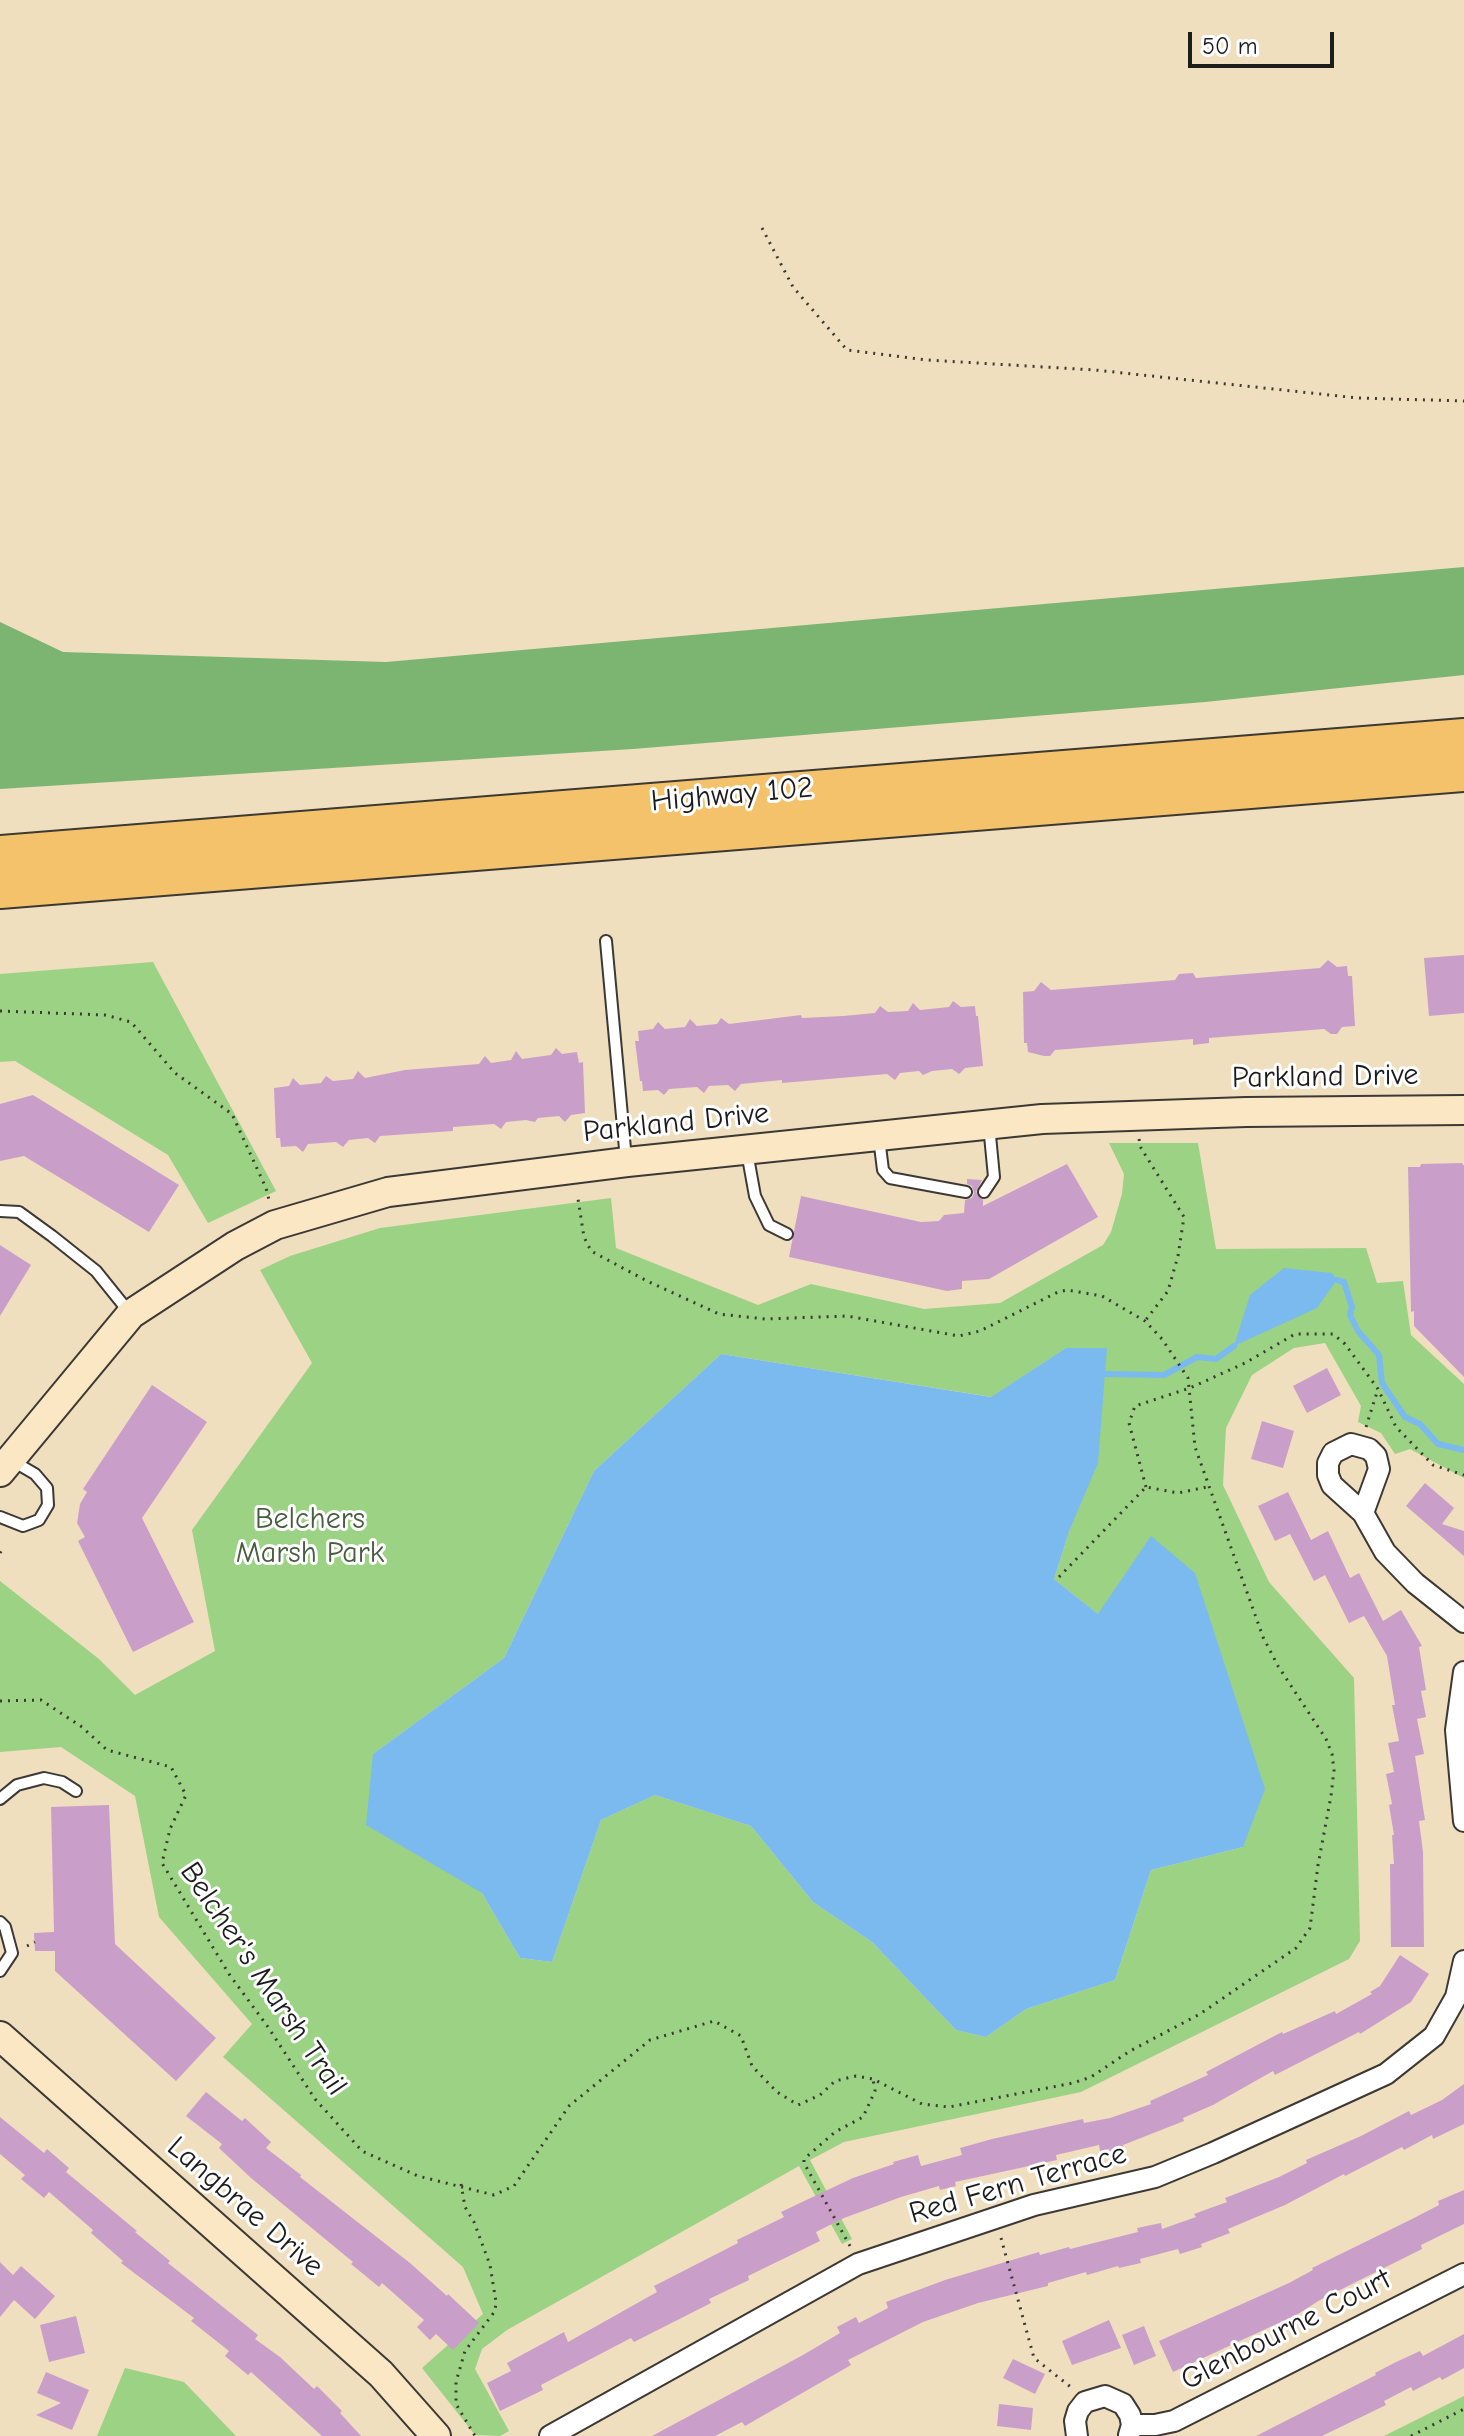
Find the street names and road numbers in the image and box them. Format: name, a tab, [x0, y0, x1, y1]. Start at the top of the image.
street label: Highway 102	[649, 770, 815, 820]
street label: Parkland Drive	[1231, 1057, 1419, 1097]
street label: Parkland Drive	[581, 1095, 771, 1151]
street label: Belcher's Marsh Trail	[172, 1856, 354, 2102]
street label: Langbrae Drive	[160, 2129, 330, 2285]
street label: Red Fern Terrace	[905, 2136, 1131, 2232]
street label: Glenbourne Court	[1175, 2262, 1397, 2398]

